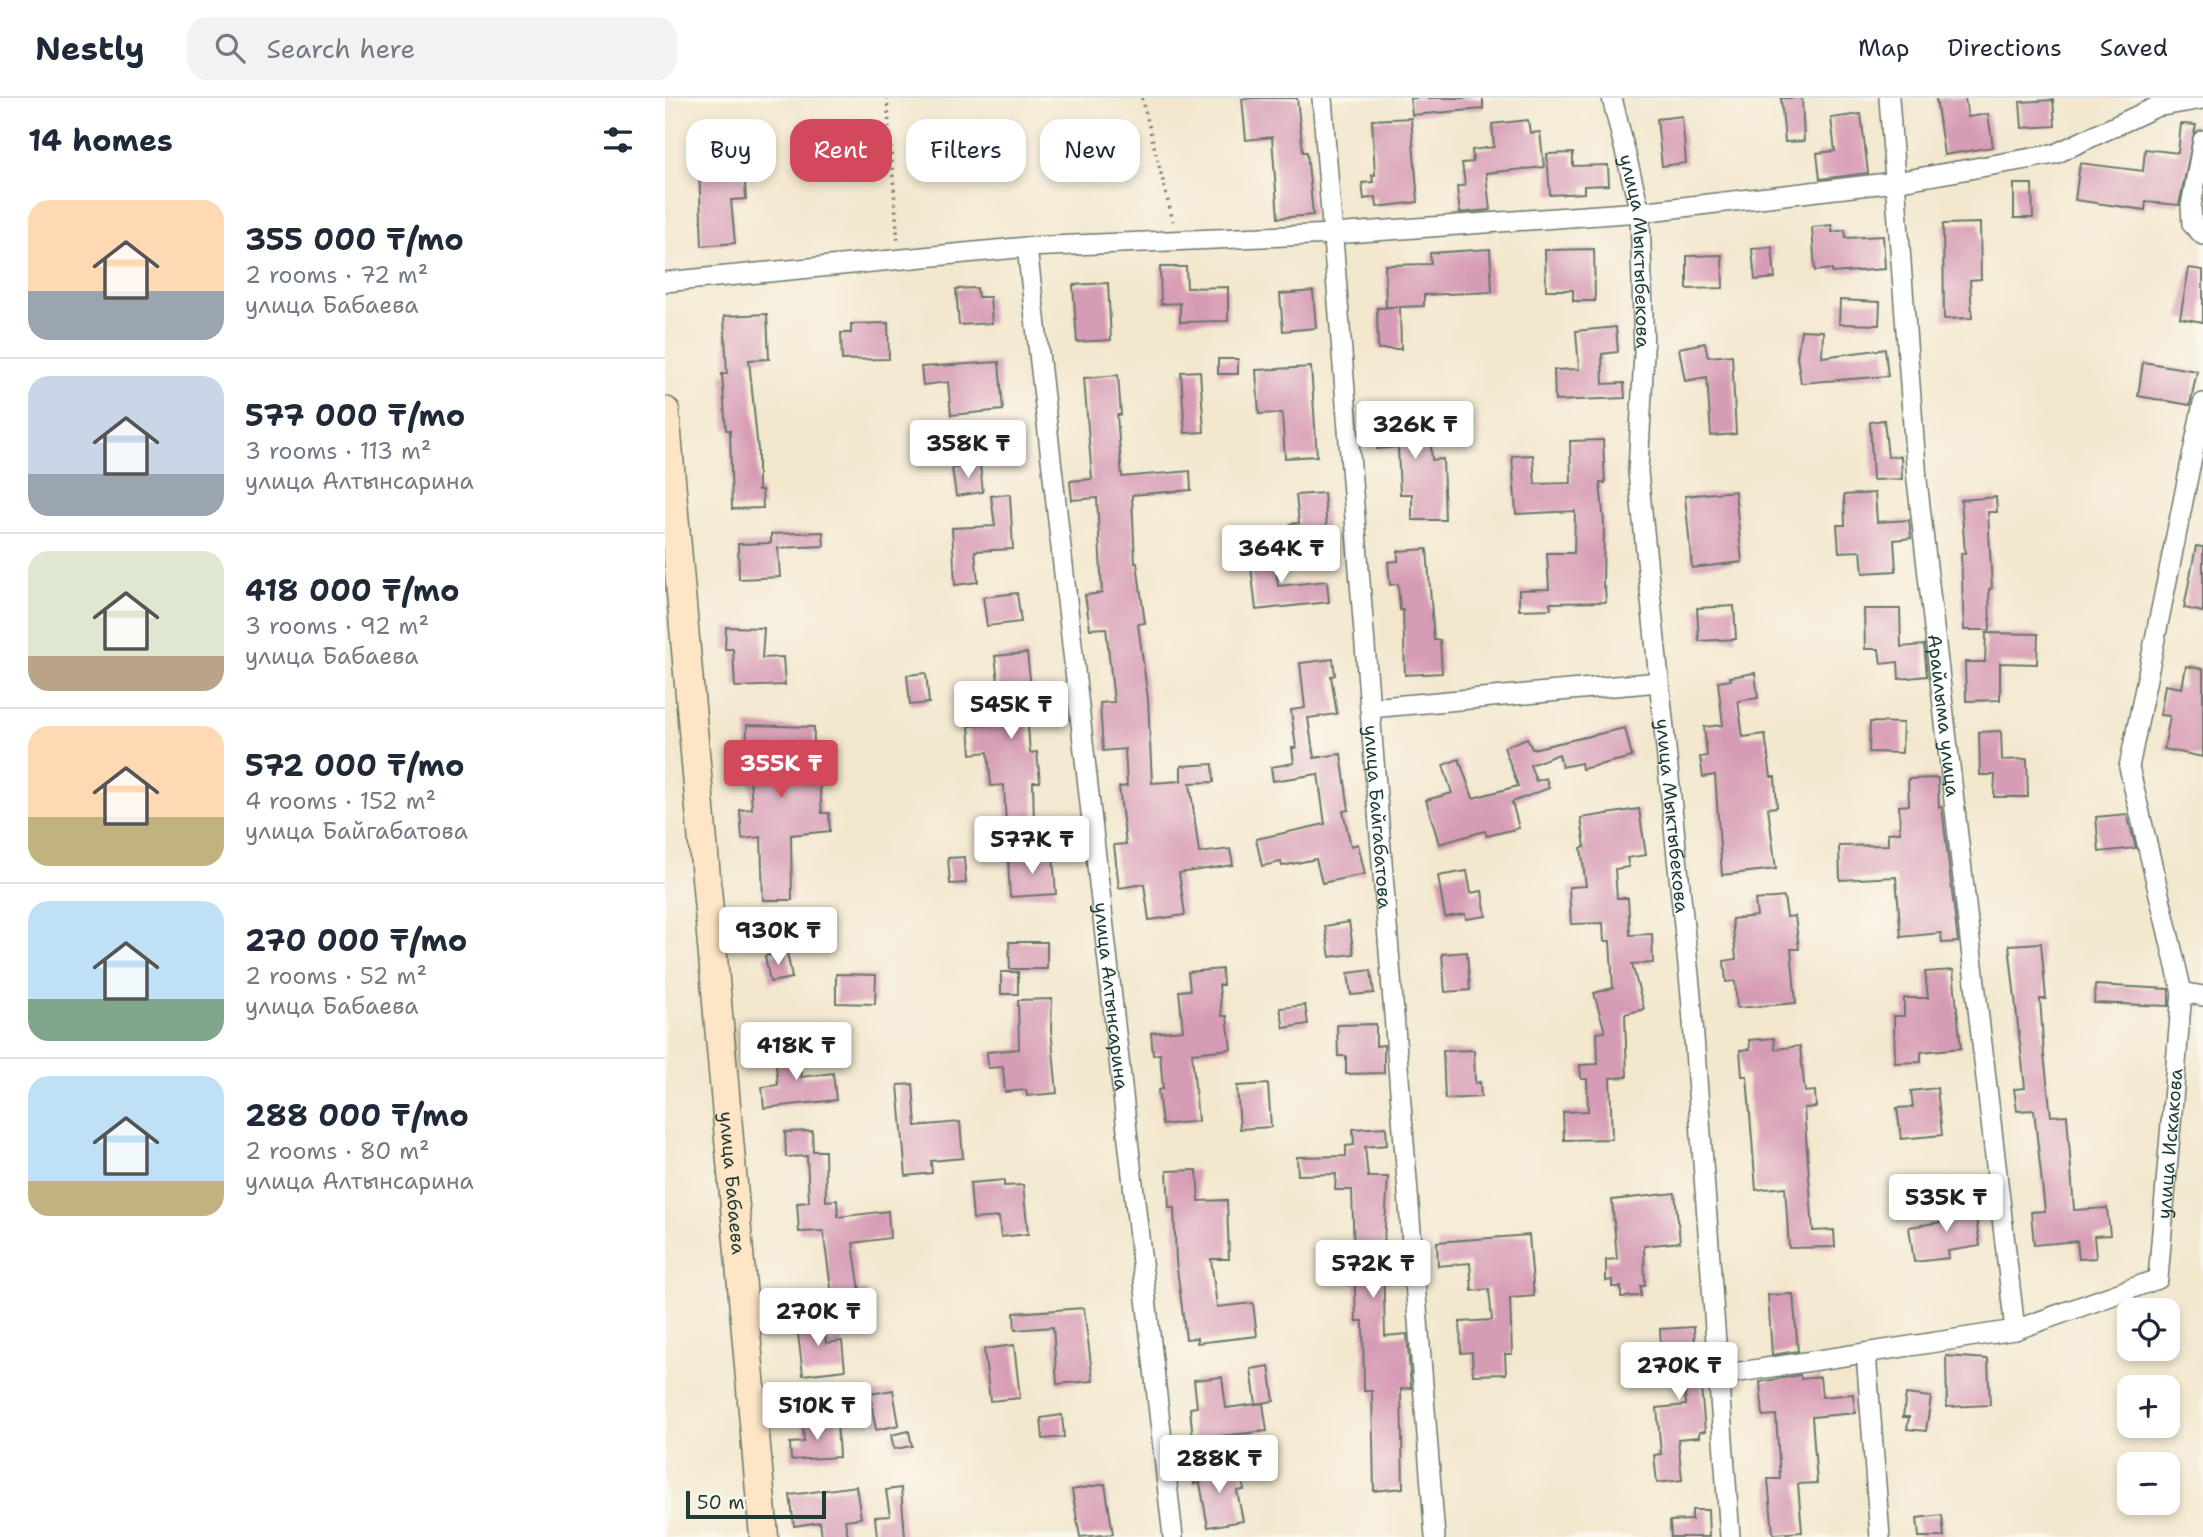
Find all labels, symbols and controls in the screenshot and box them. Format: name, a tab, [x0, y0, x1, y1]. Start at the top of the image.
search box	[187, 17, 677, 80]
text: Nestly	[35, 26, 145, 71]
icon: search	[211, 29, 249, 67]
text: Search here	[267, 31, 415, 66]
text: Map	[1858, 32, 1909, 64]
text: Directions	[1947, 32, 2062, 64]
text: Saved	[2100, 32, 2168, 64]
chip: Buy	[686, 119, 776, 182]
chip: Rent	[790, 119, 892, 182]
chip: Filters	[906, 119, 1026, 182]
chip: New	[1040, 119, 1140, 182]
text: 14 homes	[28, 120, 173, 161]
icon: filters	[599, 121, 637, 159]
street label: улица Мыктыбекова	[1613, 152, 1656, 349]
text: 355 000 ₸/mo	[245, 219, 464, 260]
icon: home	[84, 228, 168, 312]
text: 2 rooms · 72 m²	[245, 260, 428, 290]
text: улица Бабаева	[245, 290, 419, 320]
text: 577 000 ₸/mo	[245, 395, 465, 436]
pin: 326K ₸	[1358, 402, 1472, 461]
icon: home	[84, 404, 168, 488]
text: 326K ₸	[1373, 409, 1458, 439]
pin: 358K ₸	[911, 420, 1025, 480]
text: 358K ₸	[926, 428, 1010, 458]
text: 3 rooms · 113 m²	[245, 436, 431, 466]
text: улица Алтынсарина	[245, 466, 474, 496]
pin: 364K ₸	[1224, 526, 1338, 585]
text: 364K ₸	[1238, 533, 1324, 563]
text: 418 000 ₸/mo	[245, 570, 459, 611]
icon: home	[84, 579, 168, 663]
text: 3 rooms · 92 m²	[245, 611, 429, 641]
street label: Арайлыма улица	[1922, 633, 1965, 798]
text: улица Бабаева	[245, 641, 419, 671]
pin: 545K ₸	[954, 682, 1068, 741]
text: 545K ₸	[970, 689, 1052, 719]
street label: улица Мыктыбекова	[1650, 717, 1695, 914]
street label: улица Байгабатова	[1358, 724, 1398, 910]
pin: 355K ₸	[724, 740, 838, 800]
text: 572 000 ₸/mo	[245, 745, 465, 786]
text: 355K ₸	[740, 748, 822, 778]
icon: home	[84, 754, 168, 838]
text: 4 rooms · 152 m²	[245, 786, 436, 816]
text: улица Байгабатова	[245, 816, 468, 846]
pin: 577K ₸	[975, 816, 1089, 876]
text: 577K ₸	[990, 824, 1074, 854]
street label: улица Алтынсарина	[1088, 901, 1134, 1092]
pin: 930K ₸	[721, 908, 835, 967]
text: 930K ₸	[735, 915, 821, 945]
text: 270 000 ₸/mo	[245, 920, 467, 961]
icon: home	[84, 929, 168, 1013]
text: 2 rooms · 52 m²	[245, 961, 427, 991]
text: улица Бабаева	[245, 991, 419, 1021]
pin: 418K ₸	[739, 1023, 853, 1082]
text: 418K ₸	[757, 1030, 836, 1060]
street label: улица Искакова	[2151, 1067, 2189, 1220]
text: 288 000 ₸/mo	[245, 1095, 469, 1136]
icon: home	[84, 1104, 168, 1188]
street label: улица Бабаева	[714, 1110, 751, 1256]
text: 2 rooms · 80 m²	[245, 1136, 430, 1166]
text: улица Алтынсарина	[245, 1166, 474, 1196]
pin: 535K ₸	[1889, 1174, 2003, 1234]
text: 535K ₸	[1905, 1182, 1987, 1212]
pin: 572K ₸	[1316, 1240, 1430, 1300]
text: 572K ₸	[1332, 1248, 1414, 1278]
pin: 270K ₸	[761, 1288, 875, 1348]
text: 270K ₸	[776, 1296, 860, 1326]
map controls	[2117, 1298, 2180, 1515]
button: locate	[2117, 1298, 2180, 1361]
pin: 270K ₸	[1622, 1342, 1736, 1402]
text: 270K ₸	[1637, 1350, 1721, 1380]
button: +	[2117, 1375, 2180, 1438]
pin: 510K ₸	[760, 1382, 874, 1442]
text: 510K ₸	[778, 1390, 856, 1420]
pin: 288K ₸	[1162, 1436, 1276, 1495]
text: 288K ₸	[1176, 1443, 1262, 1473]
button: −	[2117, 1452, 2180, 1515]
scale bar	[686, 1488, 826, 1520]
text: 50 m	[697, 1490, 745, 1515]

